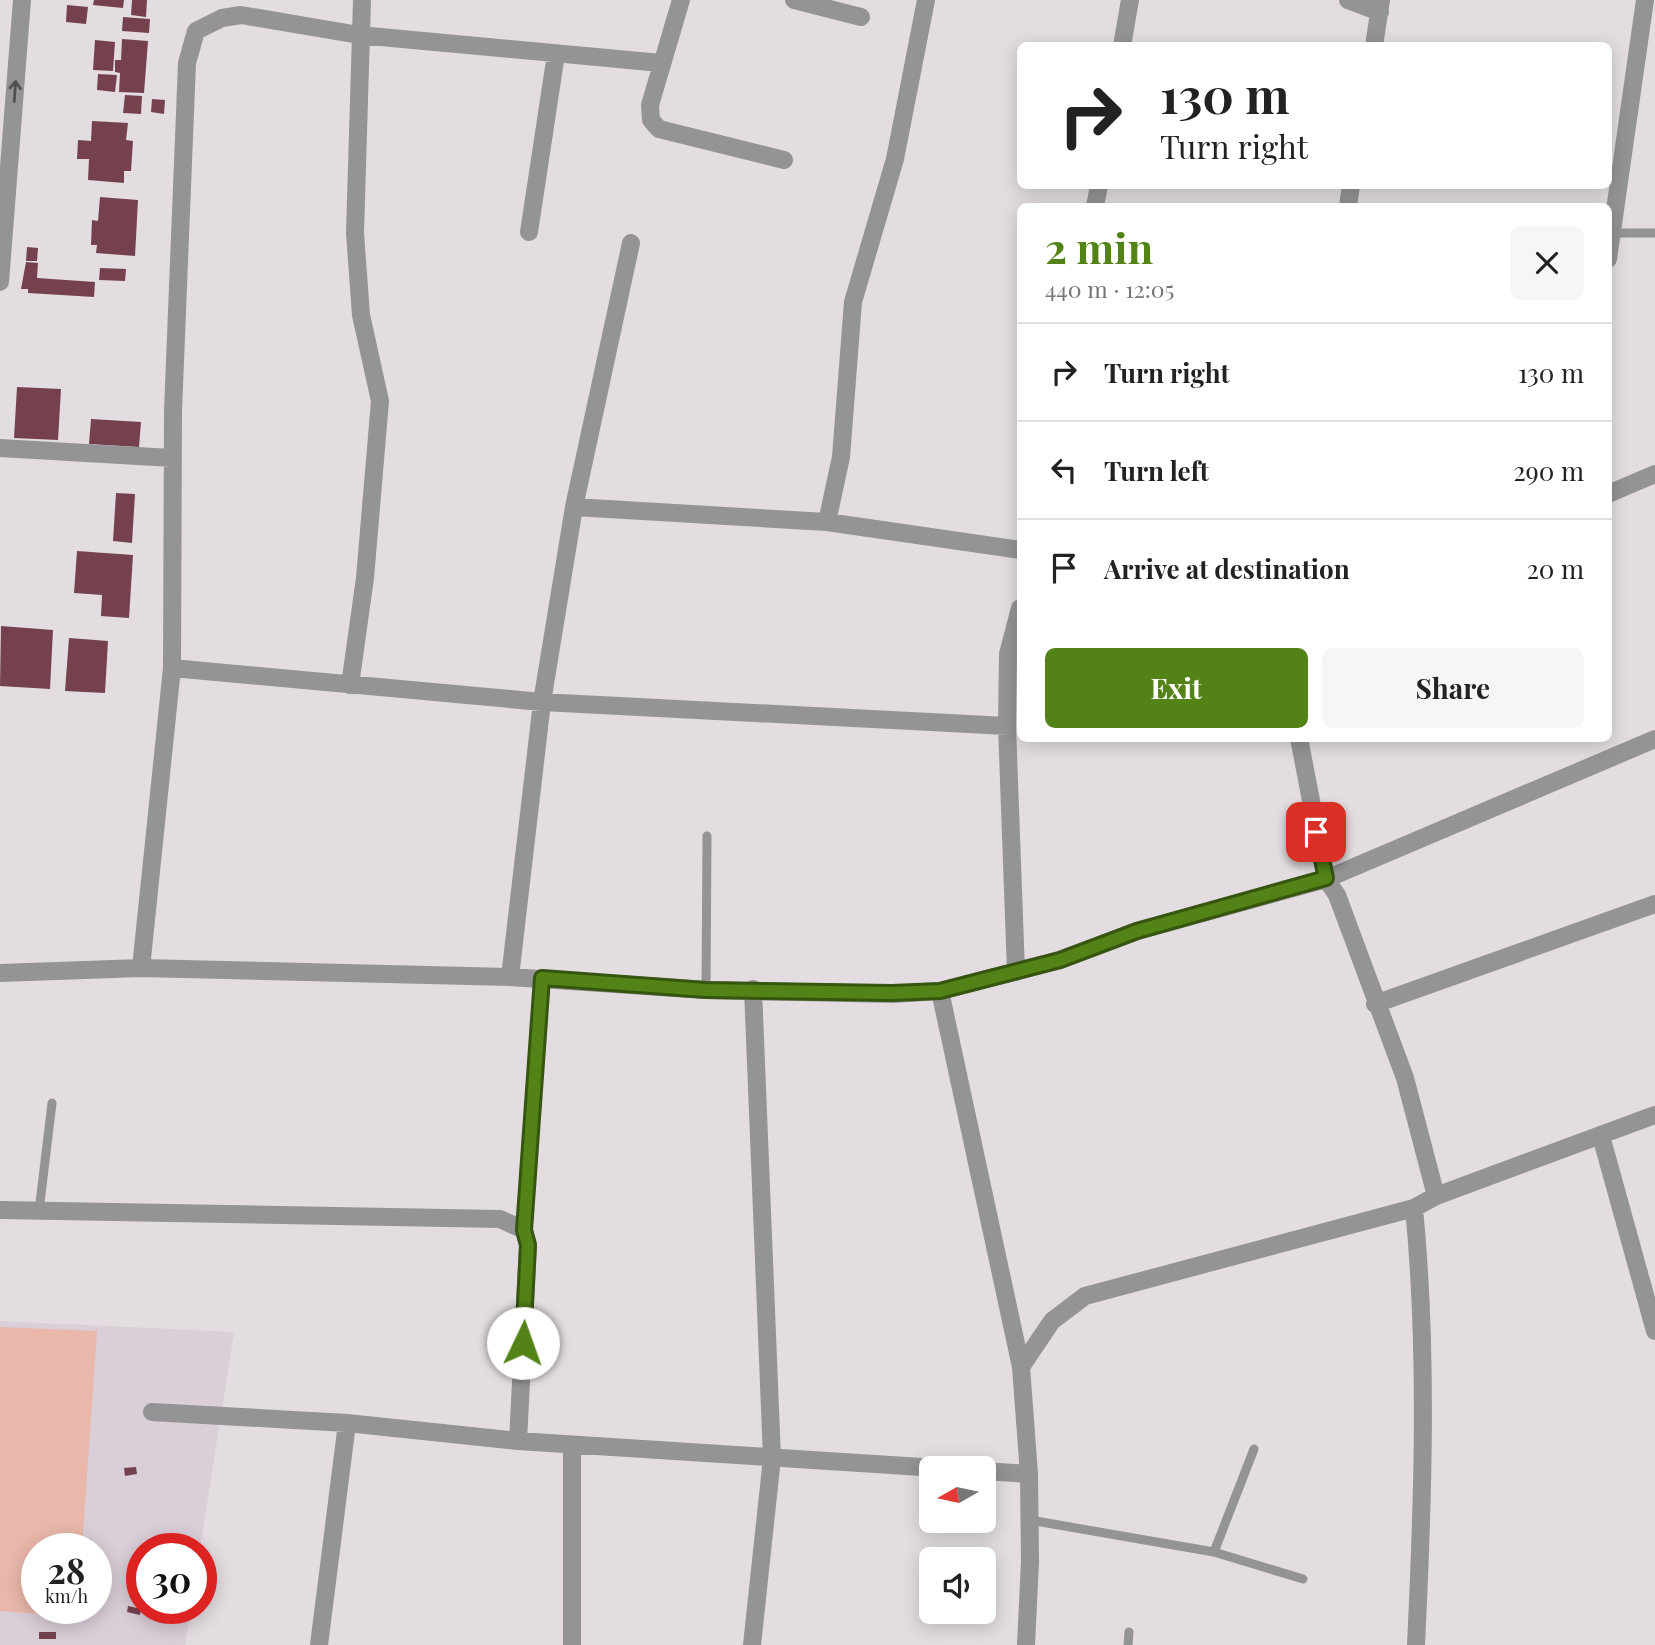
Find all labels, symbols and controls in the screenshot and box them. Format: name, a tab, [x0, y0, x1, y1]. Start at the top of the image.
text: 130 m	[1160, 61, 1290, 126]
icon: right	[1045, 70, 1136, 161]
one-way arrow	[9, 81, 22, 103]
text: Turn right	[1160, 124, 1308, 167]
text: 2 min	[1045, 219, 1153, 275]
button: close	[1510, 226, 1584, 300]
text: 440 m · 12:05	[1045, 273, 1174, 304]
icon: right	[1045, 353, 1083, 391]
text: Turn right	[1104, 355, 1230, 390]
text: 130 m	[1518, 355, 1584, 390]
icon: left	[1045, 451, 1083, 489]
text: Turn left	[1104, 453, 1209, 488]
text: 290 m	[1513, 453, 1584, 488]
icon: arrive	[1045, 549, 1083, 587]
text: Arrive at destination	[1104, 551, 1350, 586]
text: 20 m	[1526, 551, 1584, 586]
button: Exit	[1045, 648, 1308, 728]
button: Share	[1322, 648, 1584, 728]
pin	[1286, 802, 1346, 862]
icon: arrive	[1297, 813, 1335, 851]
position arrow	[486, 1306, 560, 1380]
north arrow	[919, 1456, 996, 1533]
map controls	[919, 1456, 996, 1624]
speed limit sign: 30	[126, 1533, 217, 1624]
text: 28	[48, 1546, 85, 1593]
button: sound	[919, 1547, 996, 1624]
text: km/h	[45, 1584, 88, 1608]

